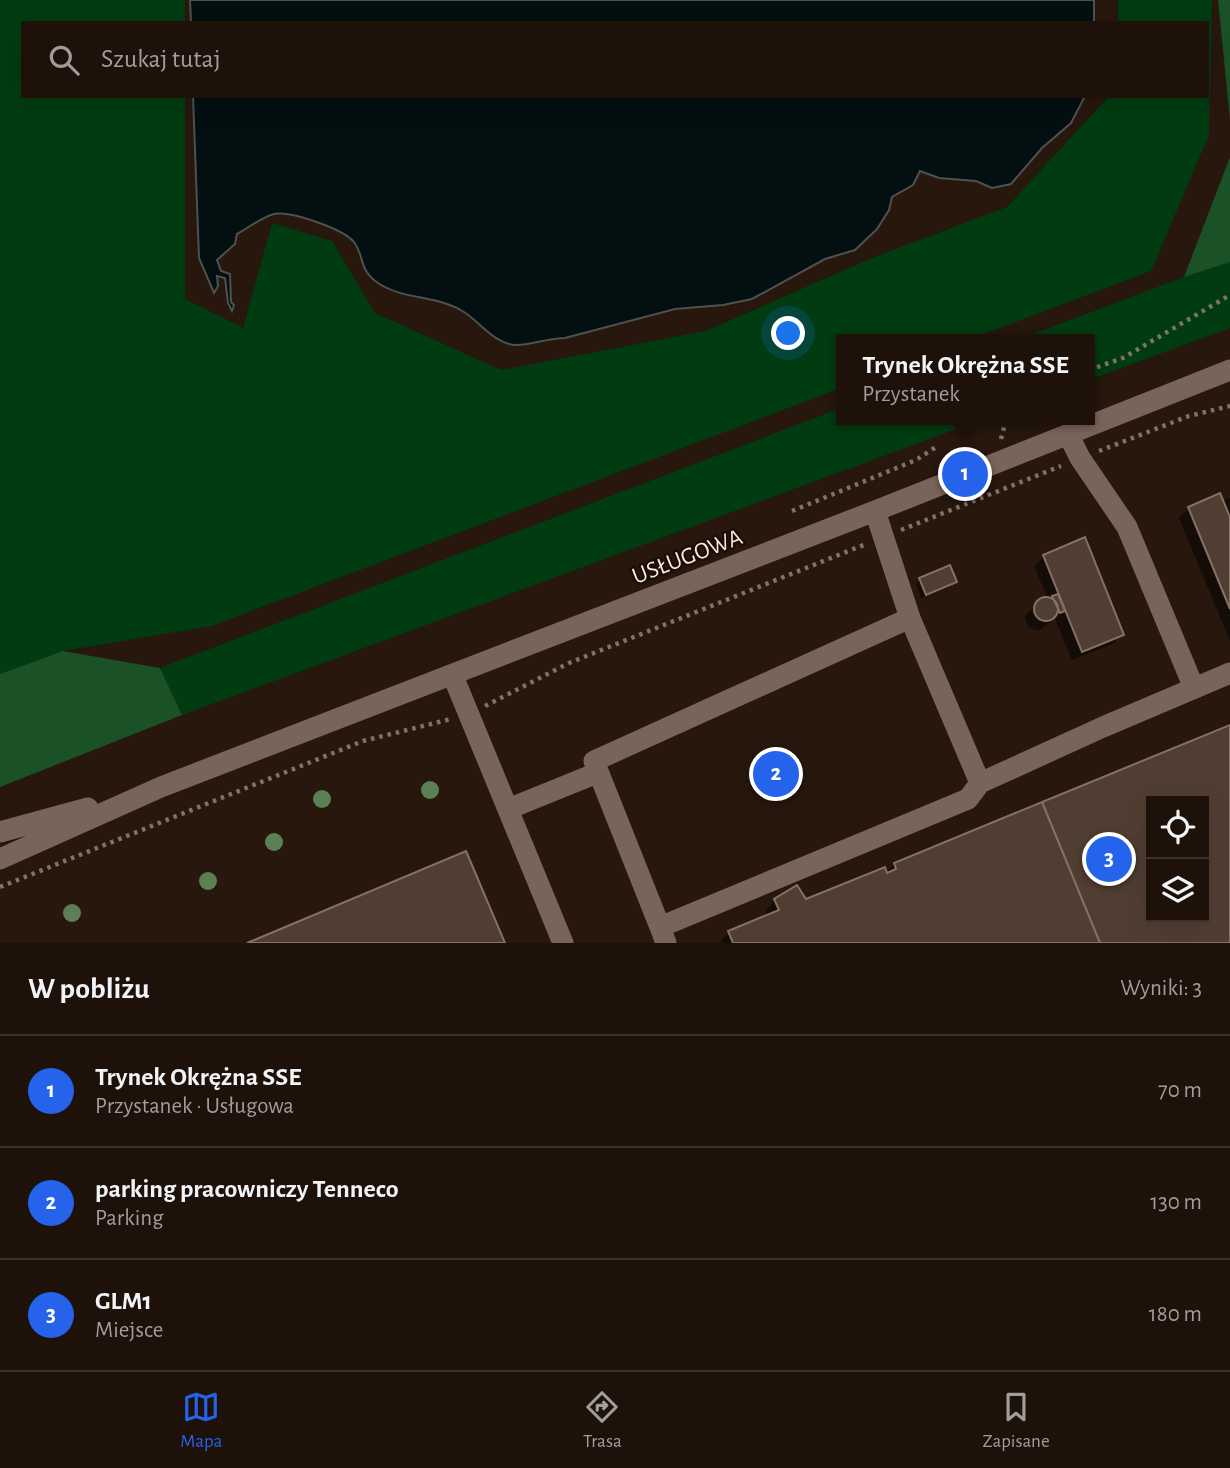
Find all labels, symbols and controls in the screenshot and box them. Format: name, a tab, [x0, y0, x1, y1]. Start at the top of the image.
search box	[21, 21, 1209, 98]
icon: search	[45, 41, 83, 79]
text: Szukaj tutaj	[101, 46, 221, 72]
your location	[771, 316, 805, 350]
popup	[836, 334, 1095, 425]
text: Trynek Okrężna SSE	[862, 352, 1069, 378]
text: Przystanek	[862, 383, 960, 406]
pin: 1	[942, 448, 988, 500]
street label: USŁUGOWA	[629, 525, 746, 589]
pin: 2	[753, 748, 799, 800]
map controls	[1146, 796, 1209, 922]
button: locate	[1146, 796, 1209, 859]
pin: 3	[1086, 833, 1132, 885]
button: layers	[1146, 859, 1209, 922]
text: W pobliżu	[28, 974, 150, 1004]
text: Wyniki: 3	[1120, 977, 1202, 1000]
text: Trynek Okrężna SSE	[95, 1064, 301, 1090]
text: 1	[47, 1079, 55, 1102]
text: 70 m	[1158, 1079, 1202, 1102]
text: Przystanek · Usługowa	[95, 1095, 294, 1118]
text: parking pracowniczy Tenneco	[95, 1176, 399, 1202]
text: 2	[46, 1191, 56, 1214]
text: 130 m	[1150, 1191, 1202, 1214]
text: Parking	[95, 1207, 163, 1230]
text: GLM1	[95, 1288, 152, 1314]
text: 3	[46, 1303, 56, 1326]
text: 180 m	[1149, 1303, 1202, 1326]
text: Miejsce	[95, 1319, 163, 1342]
tab: Mapa	[180, 1388, 222, 1453]
tab: Trasa	[583, 1388, 622, 1453]
tab: Zapisane	[982, 1388, 1050, 1453]

